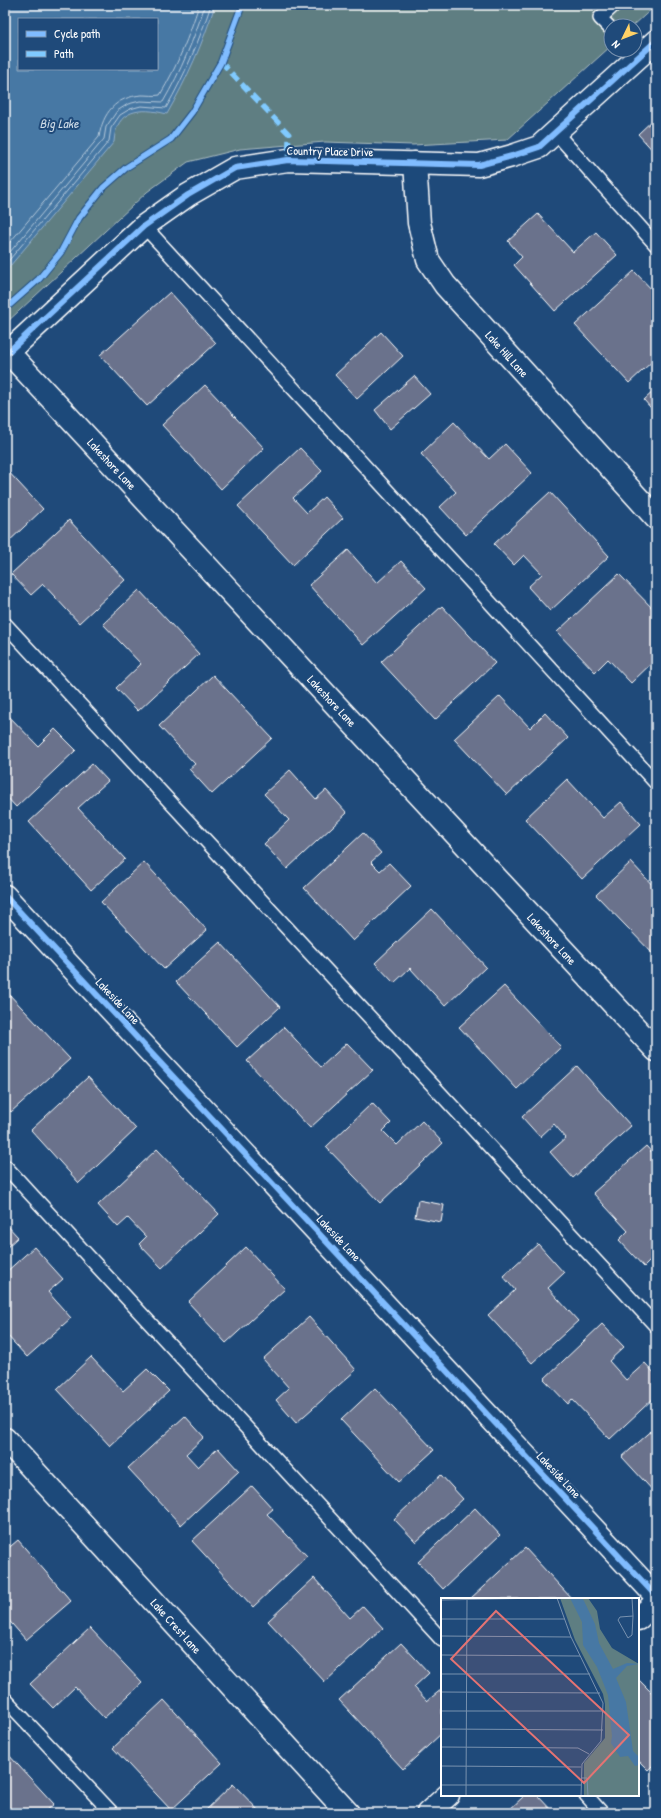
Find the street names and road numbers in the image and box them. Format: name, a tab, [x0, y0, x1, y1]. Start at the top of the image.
street label: Country Place Drive	[287, 142, 374, 160]
street label: Lake Hill Lane	[482, 327, 533, 381]
street label: Lakeshore Lane	[84, 434, 141, 494]
street label: Lakeshore Lane	[304, 671, 361, 731]
street label: Lakeshore Lane	[524, 909, 581, 969]
street label: Lakeside Lane	[92, 974, 144, 1028]
street label: Lakeside Lane	[313, 1211, 365, 1265]
street label: Lakeside Lane	[533, 1448, 585, 1502]
street label: Lake Crest Lane	[147, 1595, 205, 1657]

